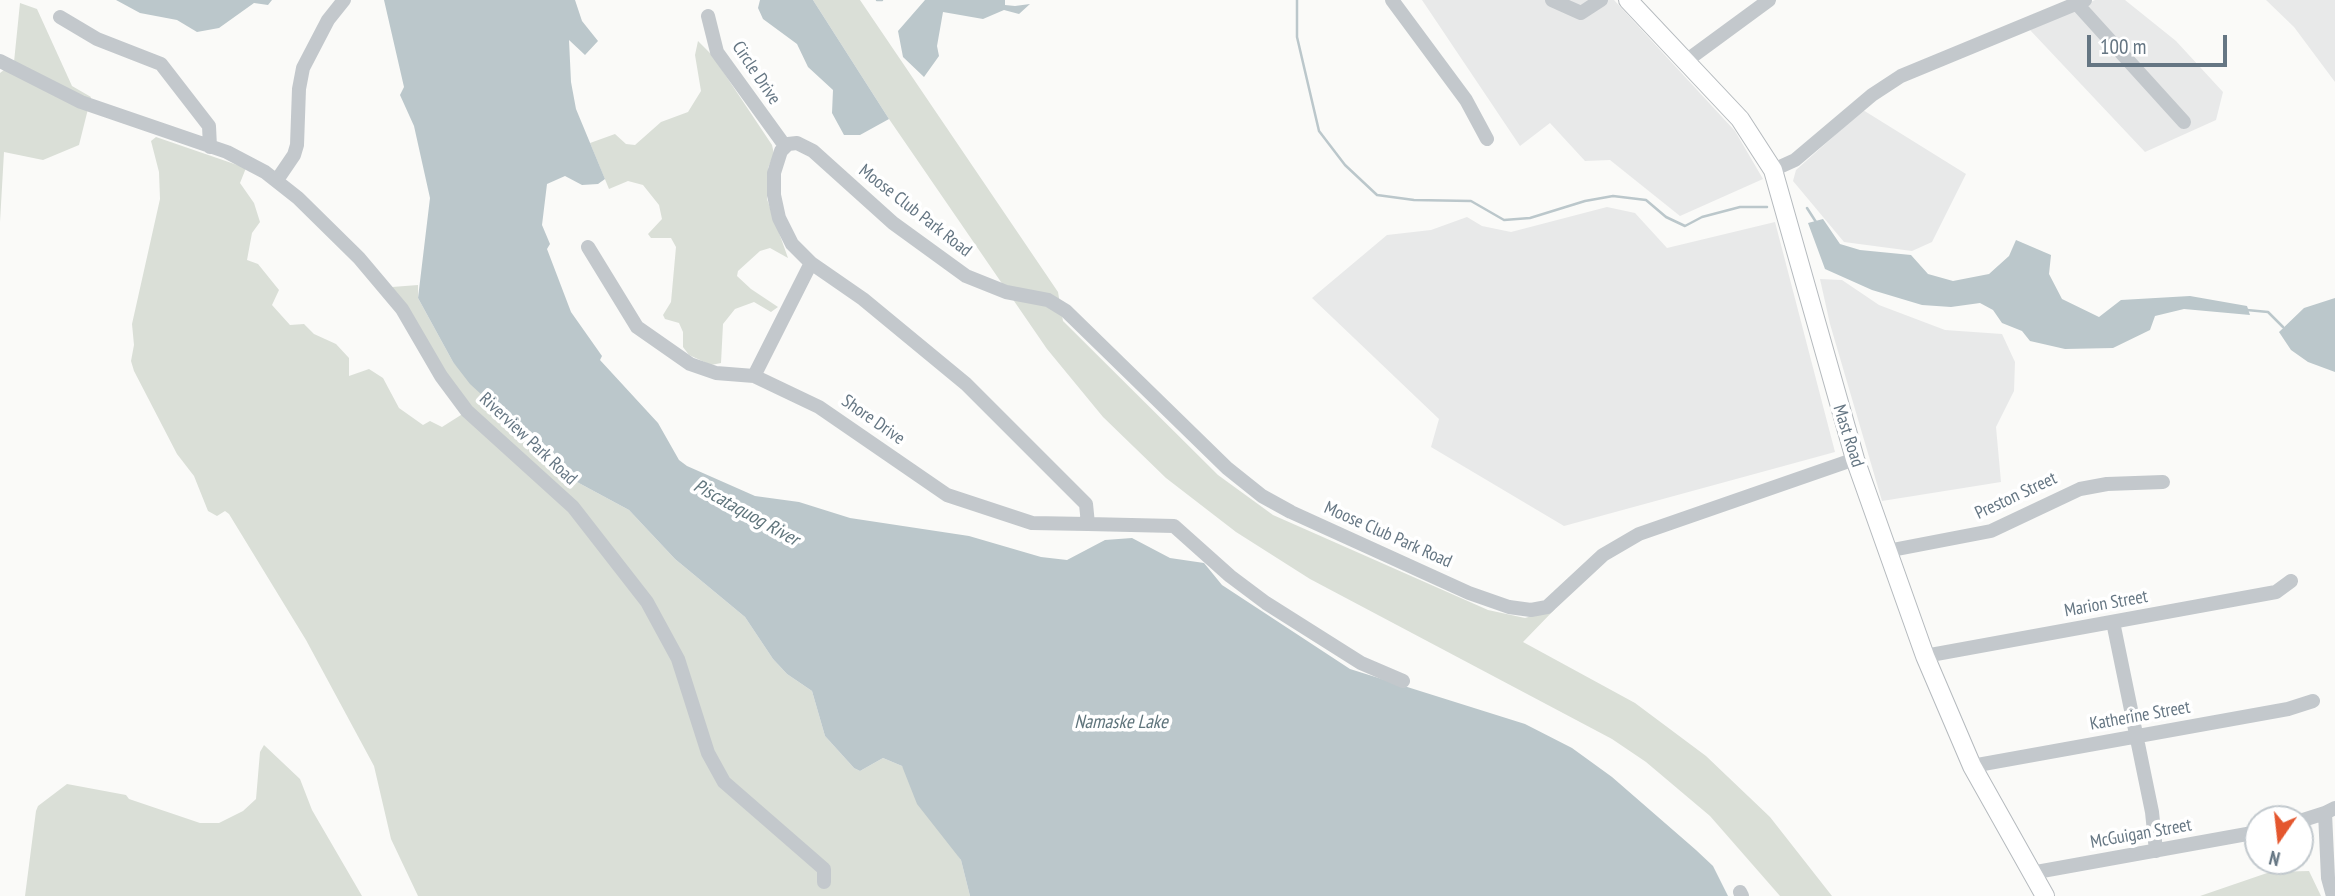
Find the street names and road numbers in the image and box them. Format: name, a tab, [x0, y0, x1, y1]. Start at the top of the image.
street label: Circle Drive	[727, 37, 785, 109]
street label: Moose Club Park Road	[854, 160, 976, 262]
street label: Riverview Park Road	[475, 388, 581, 490]
street label: Shore Drive	[837, 390, 909, 450]
street label: Mast Road	[1828, 402, 1868, 470]
street label: Preston Street	[1972, 468, 2060, 524]
street label: Moose Club Park Road	[1321, 497, 1455, 573]
street label: Marion Street	[2063, 586, 2149, 622]
street label: Katherine Street	[2088, 697, 2192, 735]
street label: McGuigan Street	[2089, 814, 2193, 854]

